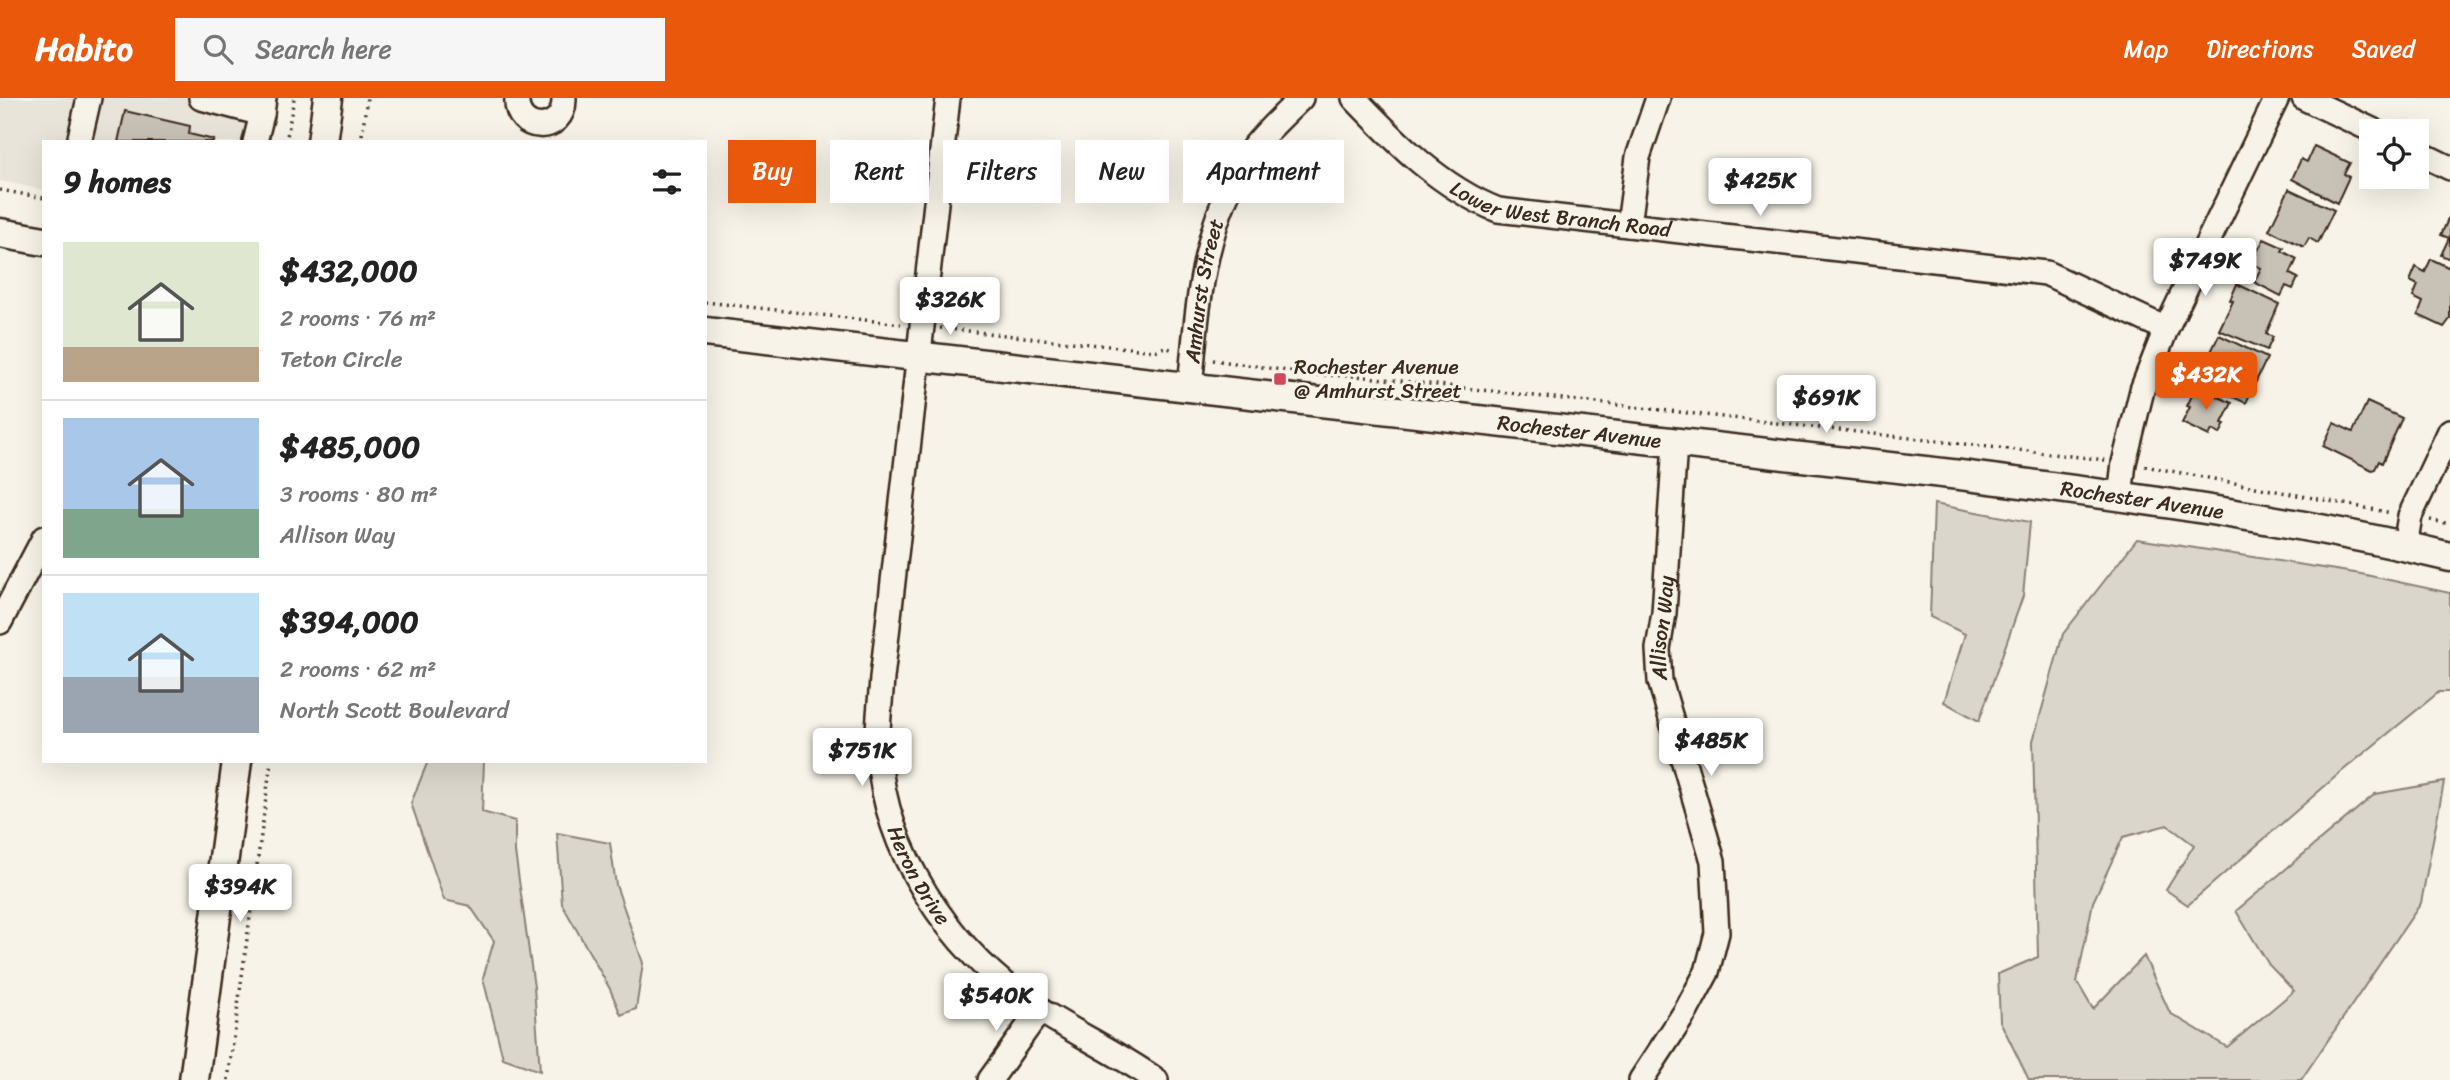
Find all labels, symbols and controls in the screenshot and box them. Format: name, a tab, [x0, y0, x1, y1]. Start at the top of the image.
search box	[175, 18, 665, 81]
text: Habito	[35, 20, 133, 78]
text: Search here	[255, 26, 392, 72]
text: Map	[2124, 28, 2168, 70]
text: Directions	[2206, 28, 2314, 70]
text: Saved	[2352, 28, 2415, 70]
icon: search	[199, 30, 237, 68]
map controls	[2359, 119, 2429, 189]
button: locate	[2359, 119, 2429, 189]
chip: Buy	[728, 140, 816, 203]
chip: Rent	[830, 140, 929, 203]
chip: Filters	[943, 140, 1061, 203]
chip: New	[1075, 140, 1169, 203]
chip: Apartment	[1183, 140, 1344, 203]
text: 9 homes	[63, 155, 171, 209]
pin: $425K	[1711, 158, 1809, 218]
text: $425K	[1724, 160, 1796, 201]
icon: filters	[648, 163, 686, 201]
street label: Lower West Branch Road	[1442, 170, 1675, 249]
street label: Amhurst Street	[1173, 214, 1235, 366]
pin: $749K	[2156, 238, 2254, 298]
text: $749K	[2169, 240, 2241, 281]
text: $432,000	[280, 244, 418, 298]
icon: home	[119, 270, 203, 354]
pin: $326K	[901, 278, 999, 337]
text: $326K	[916, 279, 984, 320]
text: 2 rooms · 76 m²	[280, 298, 436, 339]
text: Teton Circle	[280, 339, 403, 380]
place label: Rochester Avenue @ Amhurst Street	[1294, 348, 1462, 410]
pin: $432K	[2157, 352, 2255, 412]
text: $432K	[2171, 354, 2241, 395]
marker: Rochester Avenue @ Amhurst Street	[1272, 371, 1288, 387]
pin: $691K	[1777, 376, 1875, 435]
text: $691K	[1793, 377, 1859, 418]
street label: Rochester Avenue	[1495, 403, 1663, 460]
text: $485,000	[280, 420, 420, 474]
icon: home	[119, 446, 203, 530]
street label: Rochester Avenue	[2058, 469, 2227, 531]
text: 3 rooms · 80 m²	[280, 474, 438, 515]
text: Allison Way	[280, 515, 395, 556]
street label: Allison Way	[1639, 574, 1685, 683]
text: $394,000	[280, 595, 419, 649]
icon: home	[119, 621, 203, 705]
text: 2 rooms · 62 m²	[280, 649, 436, 690]
text: North Scott Boulevard	[280, 690, 509, 731]
pin: $485K	[1662, 718, 1760, 778]
text: $485K	[1675, 720, 1747, 761]
pin: $751K	[813, 728, 911, 788]
text: $751K	[829, 730, 895, 771]
street label: Heron Drive	[876, 820, 961, 934]
pin: $394K	[191, 864, 289, 924]
text: $394K	[205, 866, 275, 907]
pin: $540K	[947, 974, 1045, 1033]
text: $540K	[960, 975, 1032, 1016]

